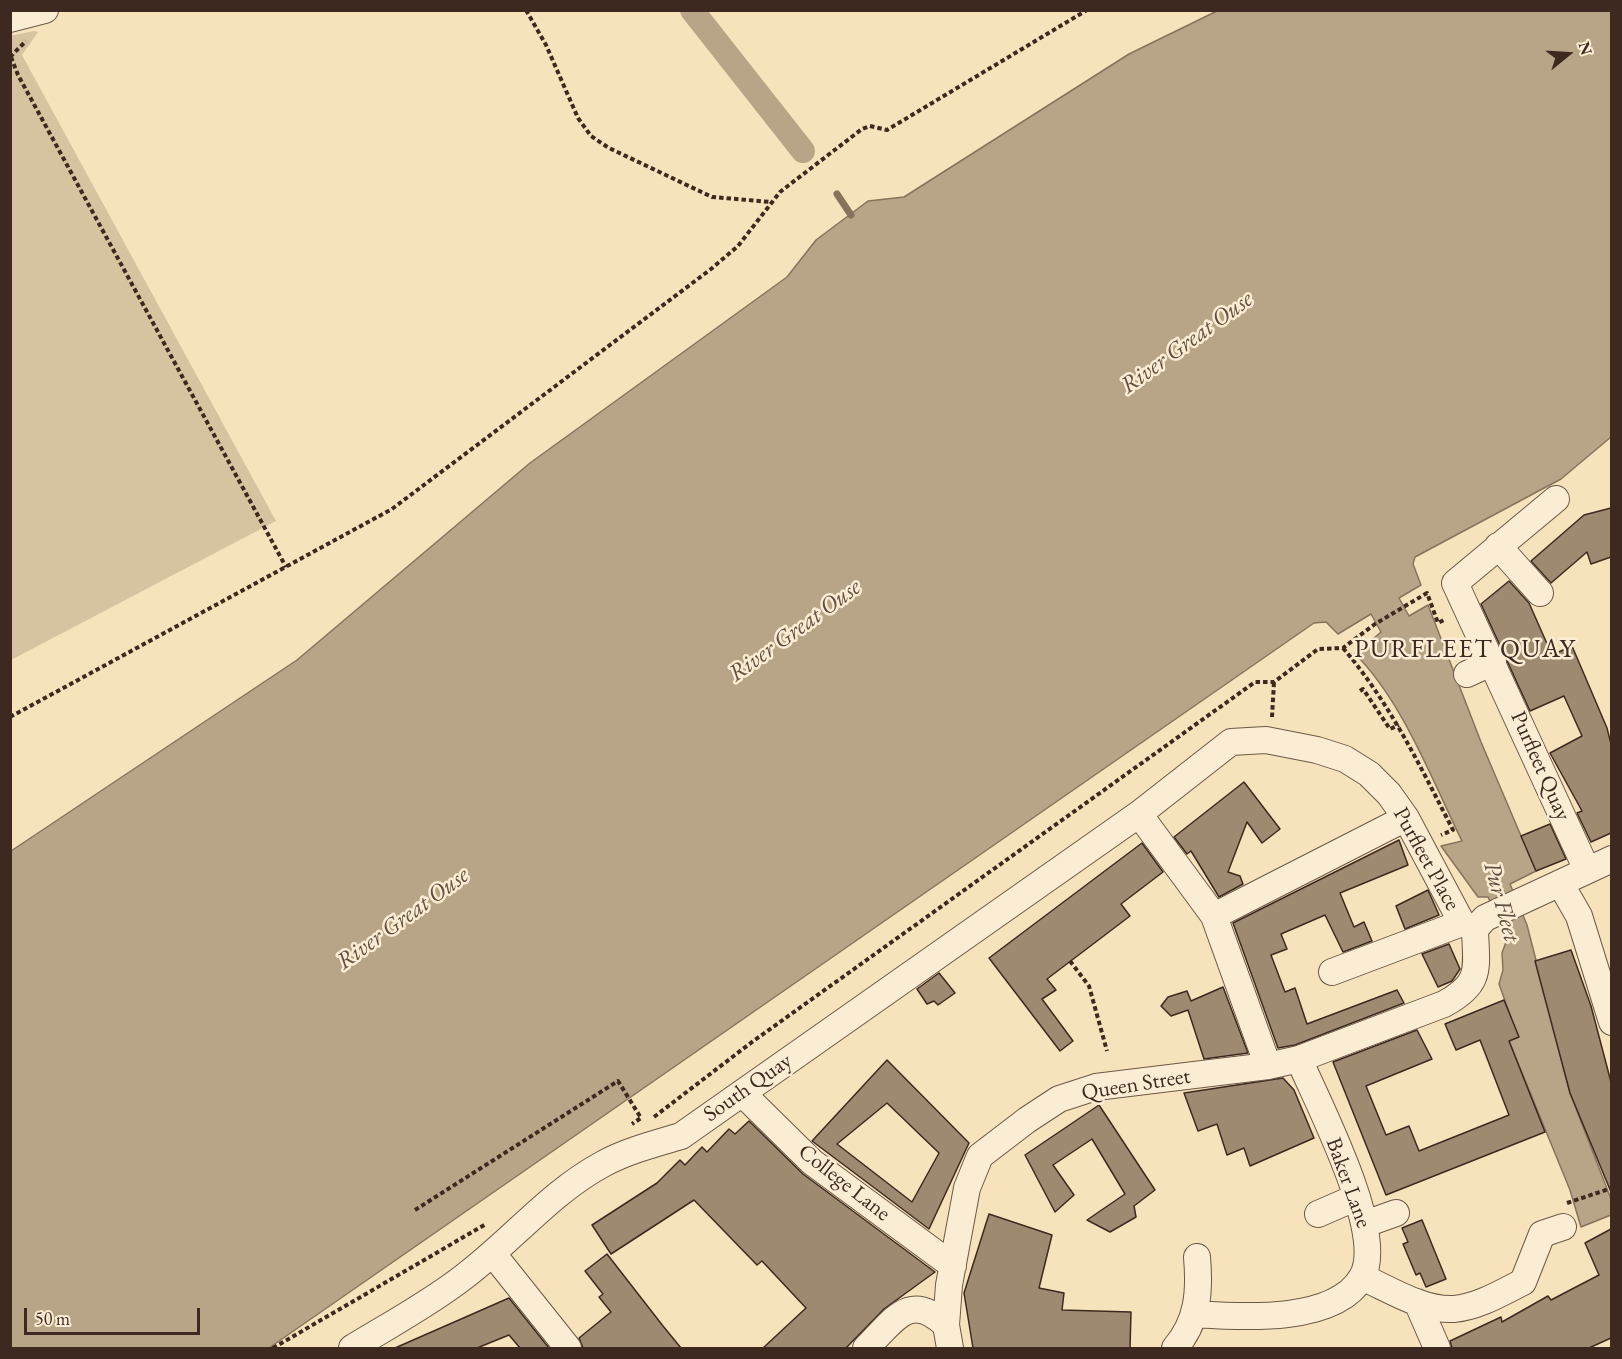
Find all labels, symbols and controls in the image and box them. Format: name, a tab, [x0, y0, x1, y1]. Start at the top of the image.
north arrow	[1538, 24, 1598, 84]
text: N	[1574, 39, 1598, 58]
water label: River Great Ouse	[1115, 285, 1259, 401]
water label: River Great Ouse	[723, 573, 867, 689]
district label: PURFLEET QUAY	[1354, 634, 1576, 666]
street label: Purfleet Quay	[1504, 707, 1576, 825]
street label: Purfleet Place	[1387, 803, 1465, 915]
water label: Pur Fleet	[1477, 859, 1525, 945]
water label: River Great Ouse	[331, 861, 475, 977]
street label: South Quay	[699, 1048, 797, 1128]
street label: Queen Street	[1080, 1063, 1192, 1107]
street label: Baker Lane	[1319, 1134, 1377, 1232]
street label: College Lane	[793, 1139, 895, 1227]
scale bar	[27, 1296, 202, 1334]
text: 50 m	[35, 1307, 70, 1330]

